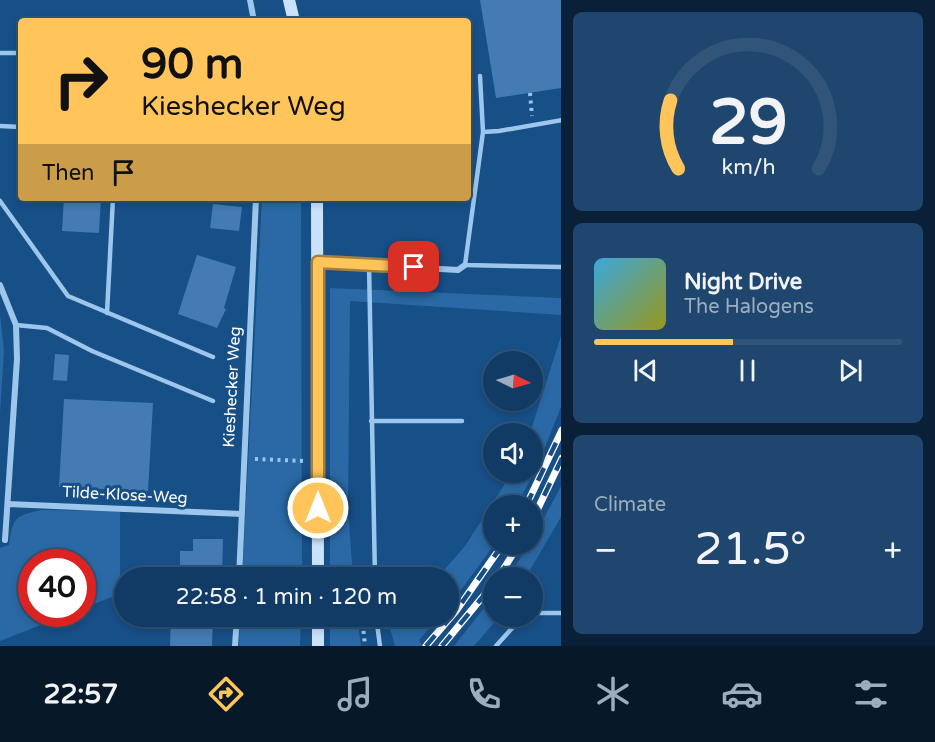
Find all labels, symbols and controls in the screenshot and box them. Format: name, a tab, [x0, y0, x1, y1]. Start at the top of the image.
text: 90 m	[141, 39, 243, 90]
icon: right	[42, 42, 120, 120]
text: 29	[709, 86, 787, 161]
text: Kieshecker Weg	[141, 90, 346, 123]
text: km/h	[721, 154, 775, 180]
icon: arrive	[107, 156, 140, 189]
text: Then	[42, 160, 95, 186]
pin	[388, 241, 439, 292]
icon: arrive	[397, 250, 430, 283]
text: Night Drive	[684, 269, 802, 295]
text: The Halogens	[684, 295, 814, 319]
street label: Kieshecker Weg	[219, 326, 245, 448]
north arrow	[483, 351, 543, 411]
map controls	[483, 351, 543, 627]
icon: previous	[629, 354, 662, 387]
icon: pause	[731, 354, 764, 387]
icon: next	[834, 354, 867, 387]
button: sound	[483, 423, 543, 483]
position arrow	[286, 476, 350, 540]
street label: Tilde-Klose-Weg	[62, 482, 188, 508]
text: Climate	[594, 493, 666, 517]
button: +	[483, 495, 543, 555]
text: 21.5°	[694, 523, 807, 577]
text: −	[594, 531, 618, 570]
text: +	[883, 531, 902, 570]
speed limit sign: 40	[18, 549, 96, 627]
button: −	[483, 567, 543, 627]
text: 22:58 · 1 min · 120 m	[176, 584, 397, 610]
icon: directions	[205, 673, 247, 715]
icon: music	[334, 673, 376, 715]
icon: phone	[463, 673, 505, 715]
icon: climate	[592, 673, 634, 715]
icon: car	[721, 673, 763, 715]
icon: filters	[850, 673, 892, 715]
text: 22:57	[43, 678, 118, 711]

